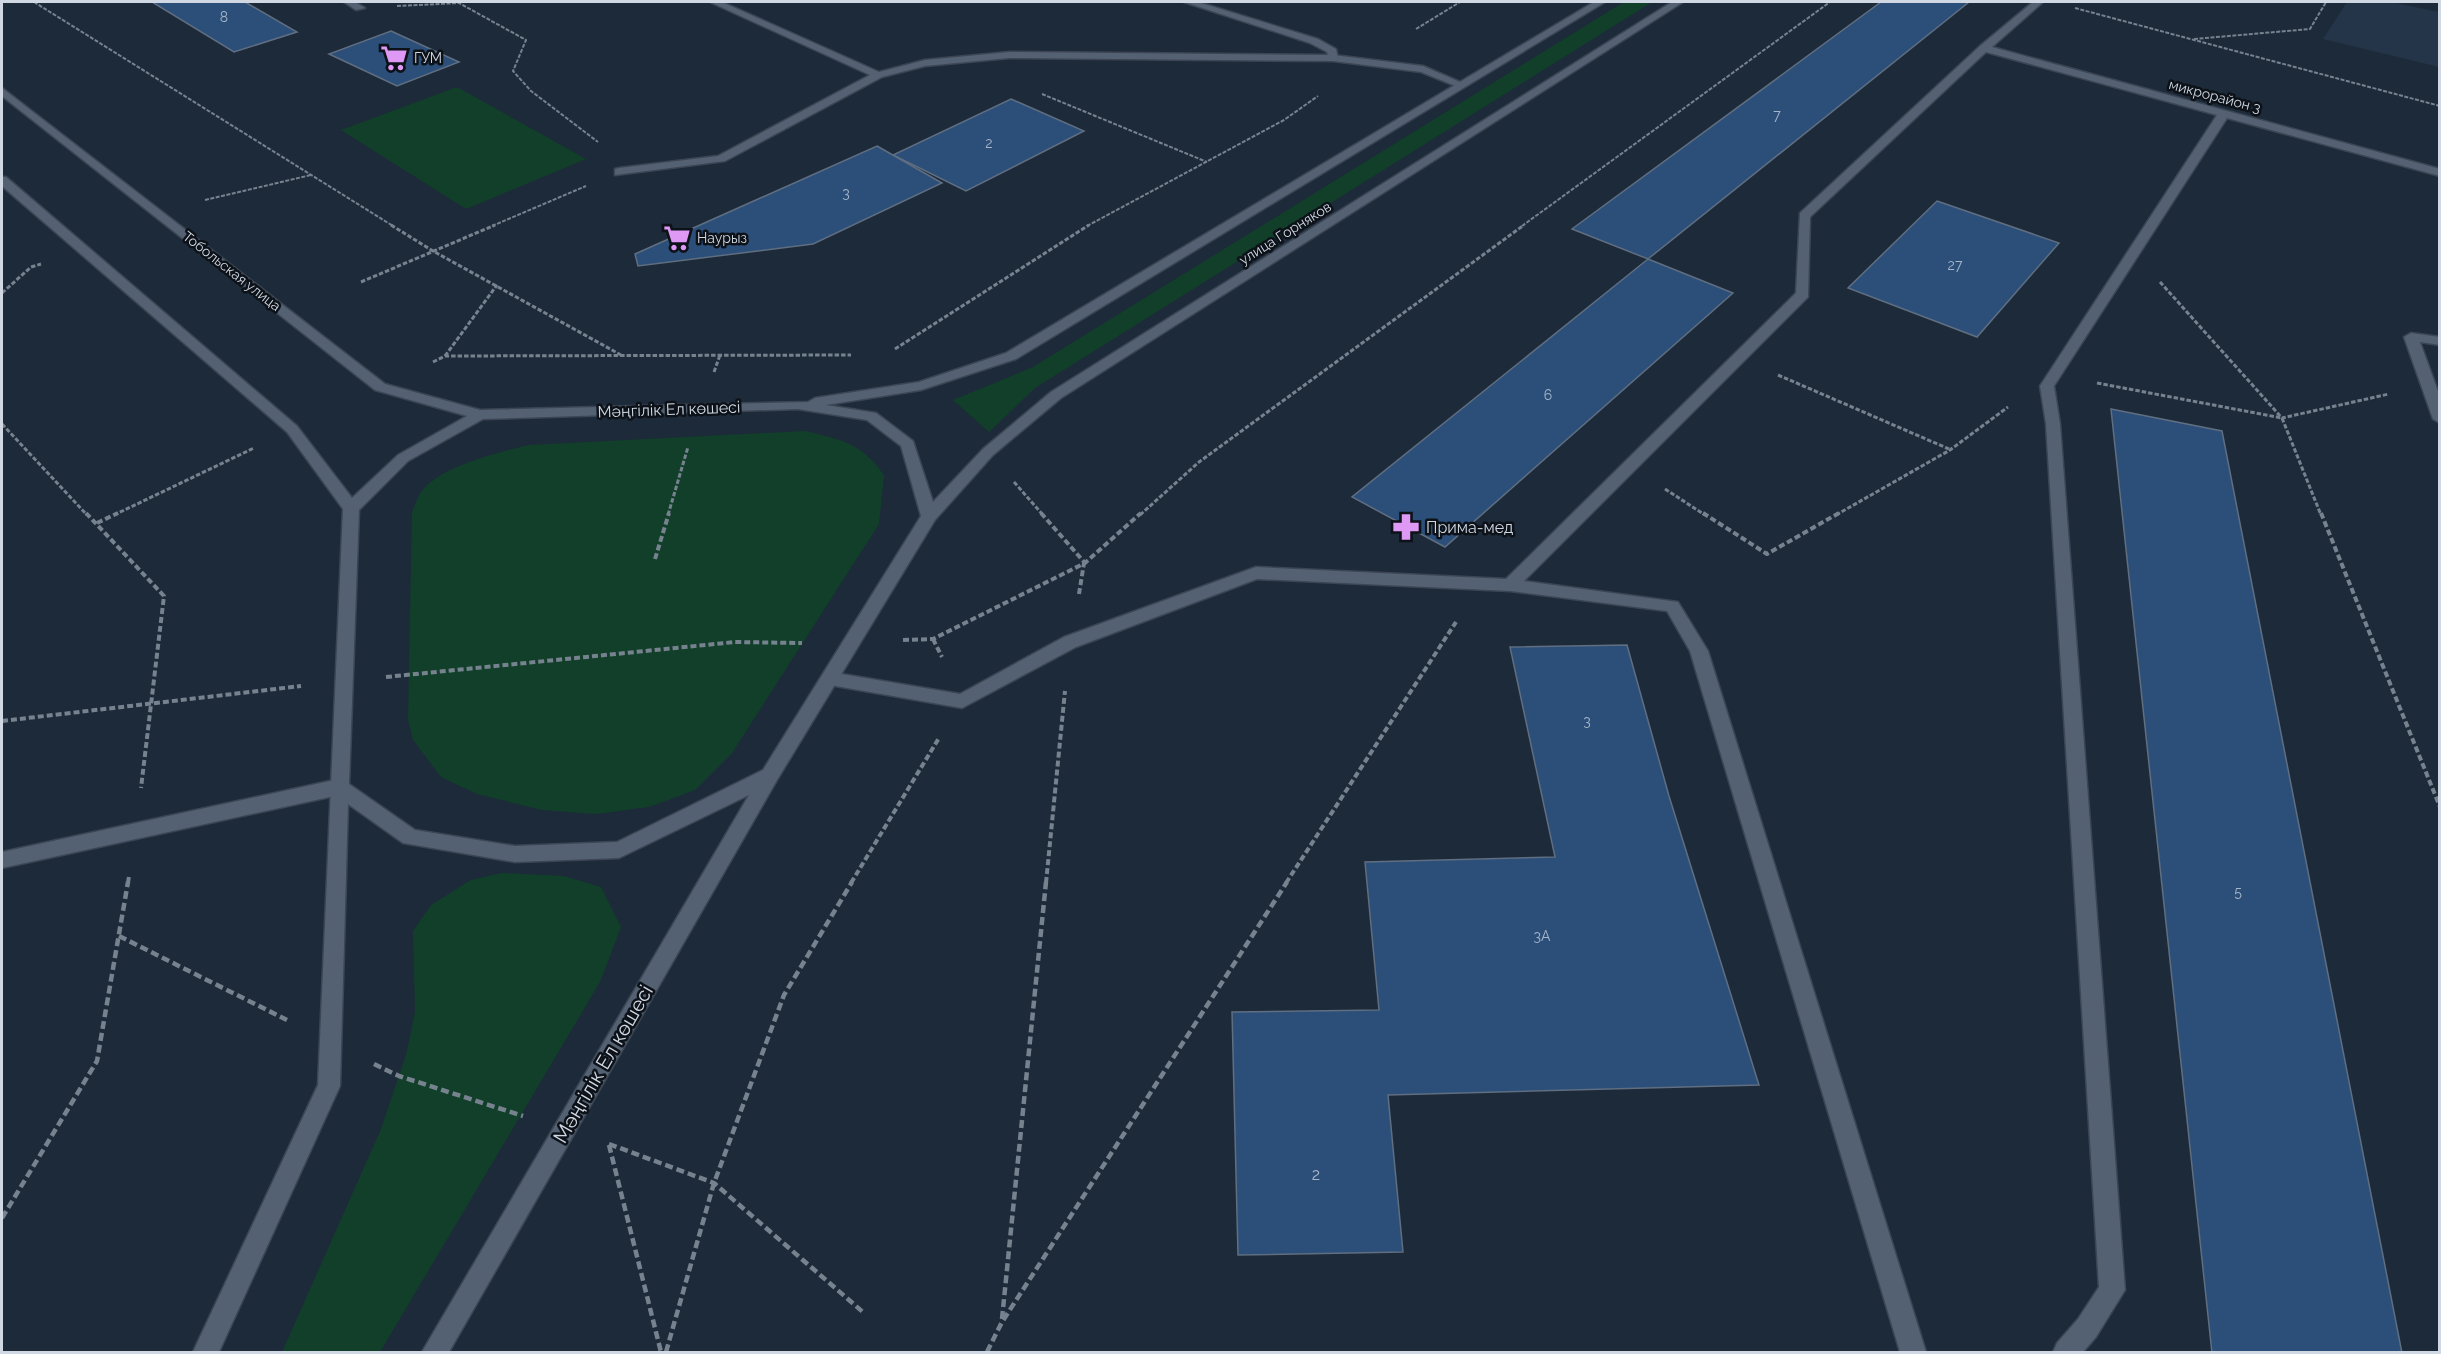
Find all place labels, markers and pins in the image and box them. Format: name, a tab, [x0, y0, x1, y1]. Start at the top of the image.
supermarket icon: ГУМ	[379, 43, 409, 73]
place label: ГУМ	[414, 50, 442, 66]
supermarket icon: Наурыз	[662, 223, 692, 253]
place label: Наурыз	[697, 230, 747, 246]
pharmacy icon: Прима-мед	[1391, 512, 1421, 542]
place label: Прима-мед	[1426, 518, 1513, 537]

